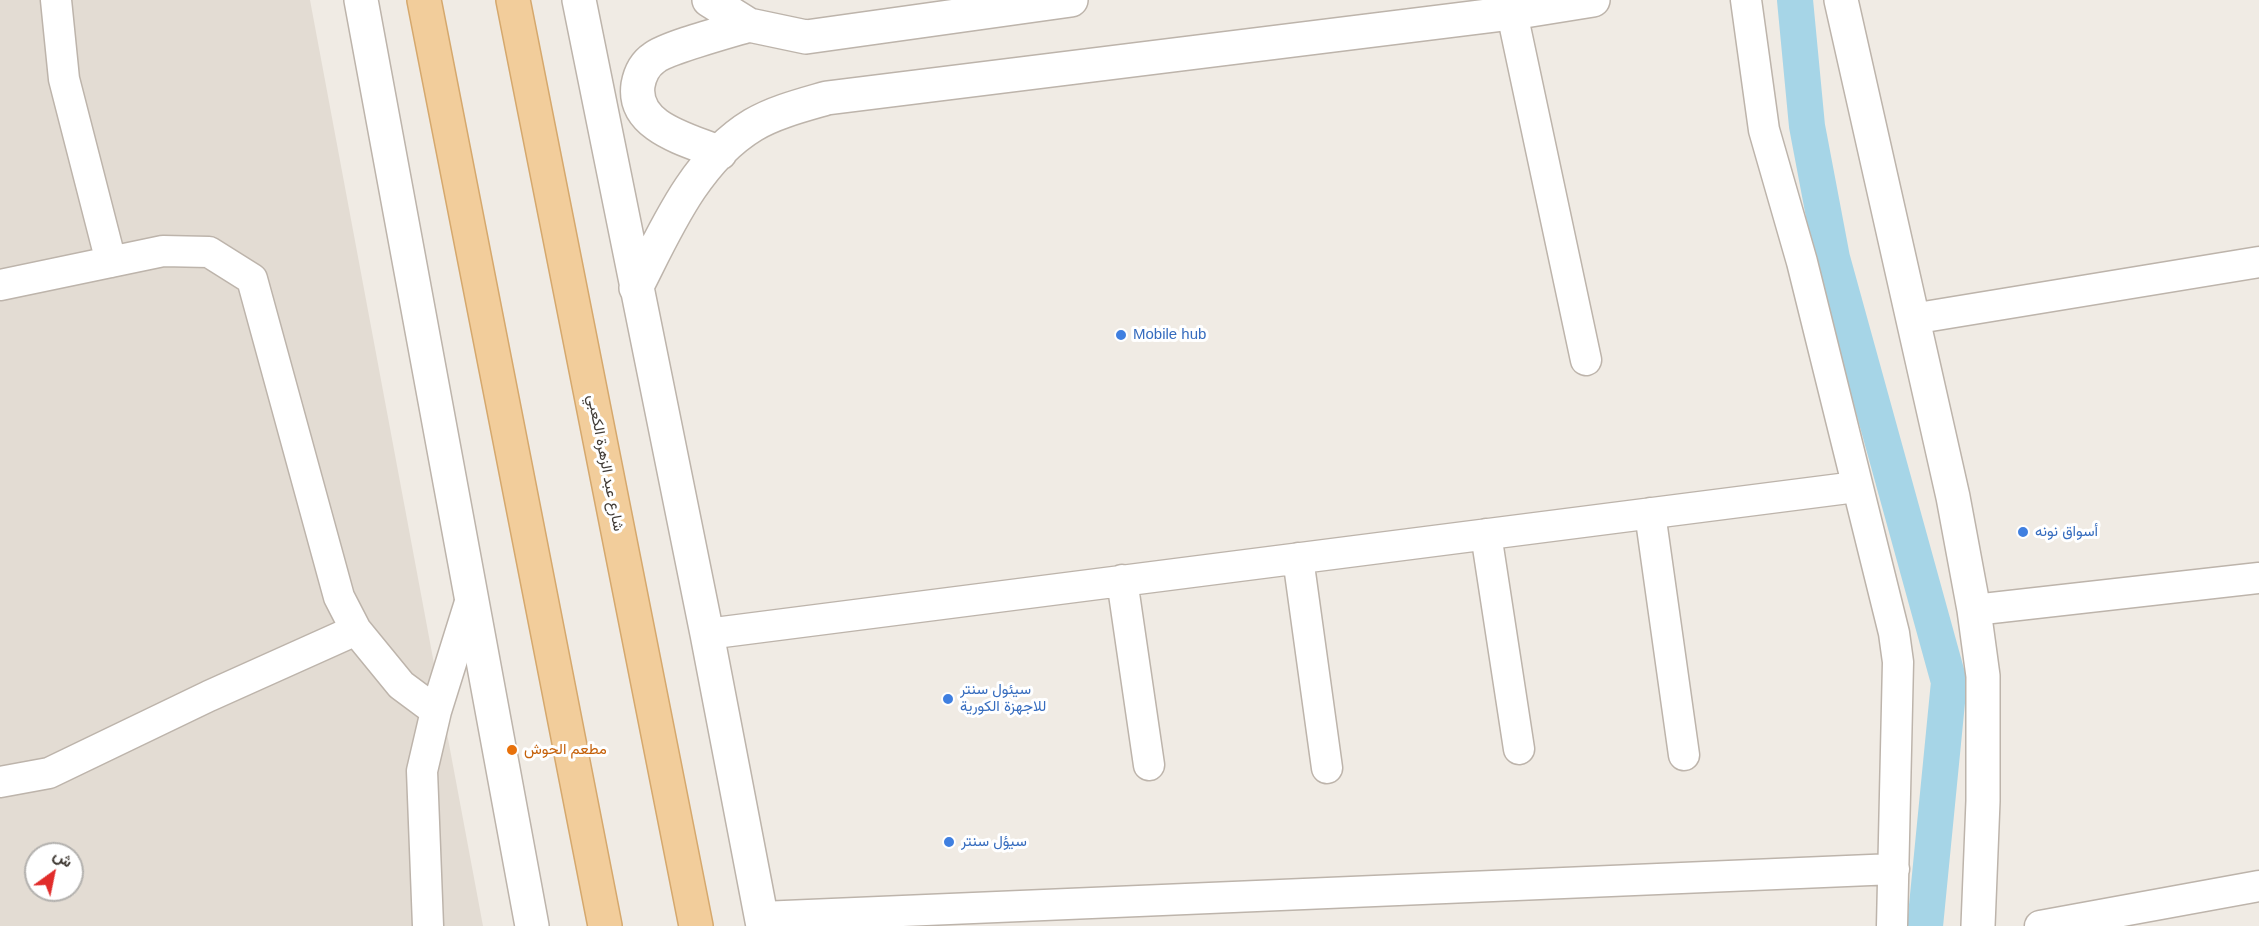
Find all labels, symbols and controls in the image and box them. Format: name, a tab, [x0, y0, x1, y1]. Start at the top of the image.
place label: Mobile hub	[1133, 326, 1206, 344]
marker: Mobile hub	[1114, 328, 1128, 342]
street label: شارع عبد الزهرة الكعبي	[583, 393, 627, 533]
place label: أسواق نونه	[2035, 523, 2098, 541]
marker: أسواق نونه	[2016, 525, 2030, 539]
place label: سيئول سنتر للاجهزة الكورية	[960, 681, 1046, 716]
marker: سيئول سنتر للاجهزة الكورية	[941, 692, 955, 706]
place label: مطعم الحوش	[524, 741, 607, 759]
marker: مطعم الحوش	[505, 743, 519, 757]
place label: سيؤل سنتر	[961, 833, 1027, 851]
marker: سيؤل سنتر	[942, 835, 956, 849]
north arrow	[24, 842, 84, 902]
text: ش	[50, 846, 76, 871]

